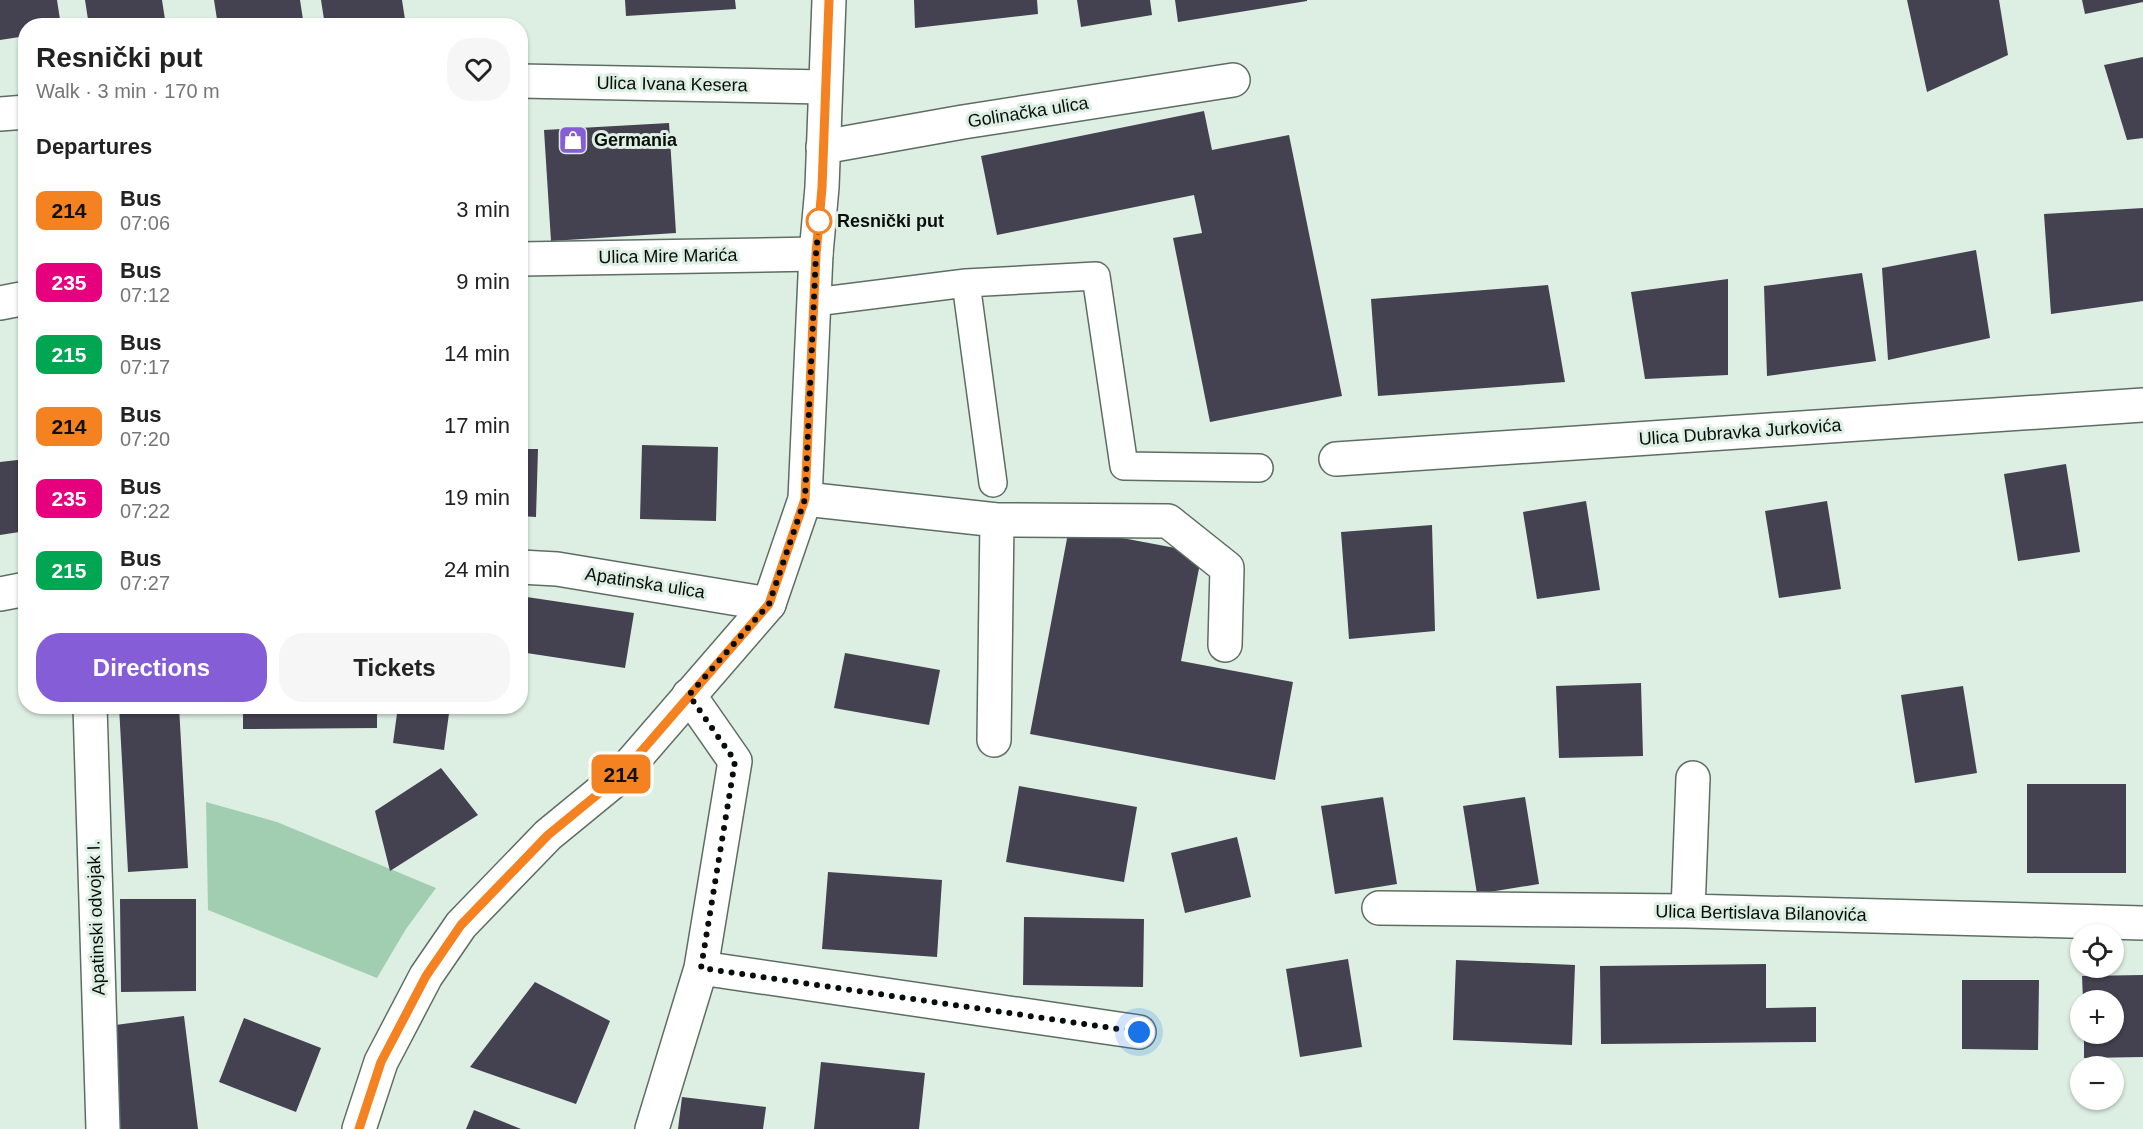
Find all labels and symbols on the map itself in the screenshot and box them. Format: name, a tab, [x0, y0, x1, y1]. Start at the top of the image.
street label: Ulica Ivana Kesera	[596, 73, 749, 95]
street label: Golinačka ulica	[966, 92, 1091, 131]
shop icon: Germania	[557, 124, 589, 156]
place label: Germania	[594, 130, 678, 150]
marker: Resnički put	[806, 208, 832, 234]
place label: Resnički put	[837, 211, 944, 231]
street label: Ulica Mire Marića	[598, 245, 739, 267]
street label: Ulica Dubravka Jurkovića	[1638, 415, 1843, 449]
street label: Apatinska ulica	[584, 564, 707, 603]
line badge: 214	[586, 754, 656, 794]
street label: Apatinski odvojak I.	[83, 840, 109, 996]
street label: Ulica Bertislava Bilanovića	[1655, 901, 1868, 925]
your location	[1124, 1017, 1154, 1047]

